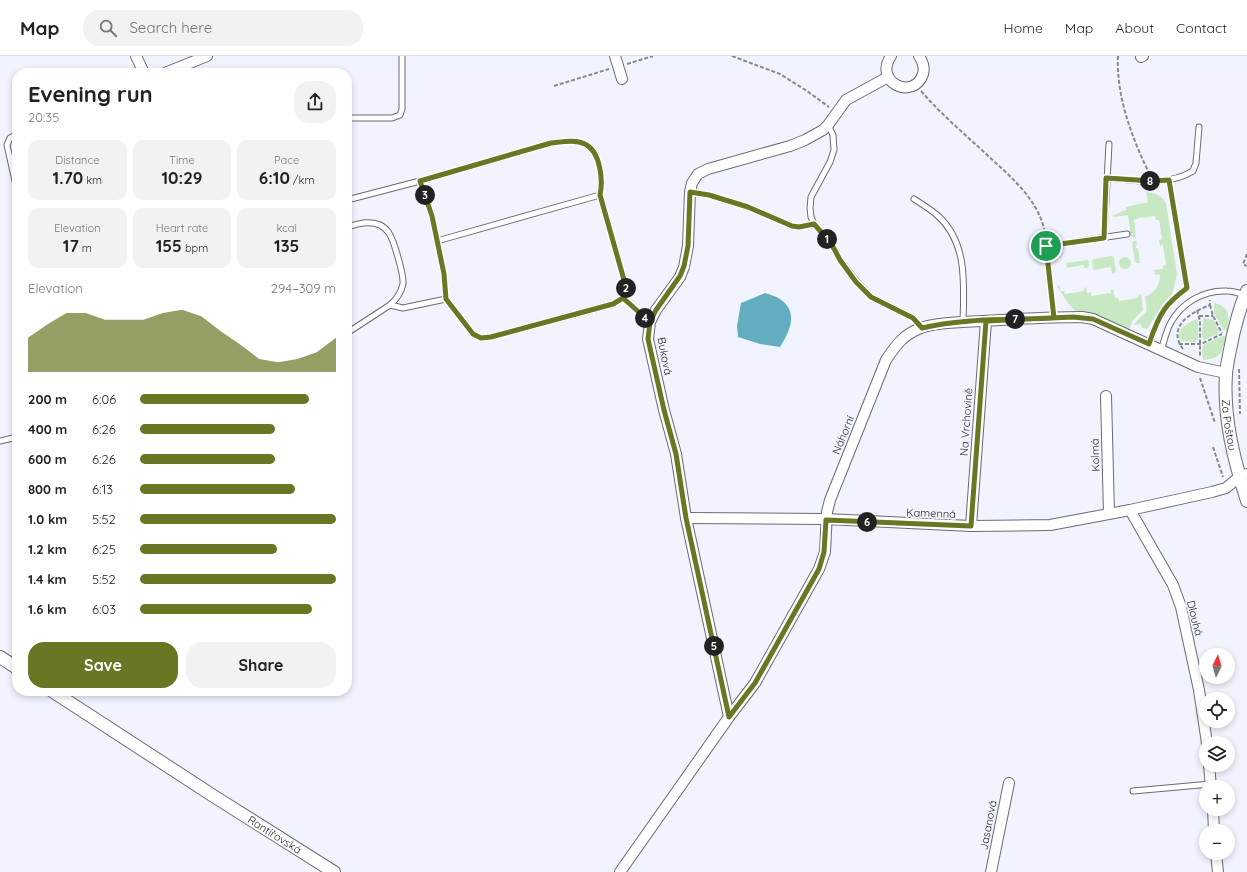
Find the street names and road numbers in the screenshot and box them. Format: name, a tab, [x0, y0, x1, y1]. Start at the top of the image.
street label: Buková	[654, 336, 676, 376]
street label: Na Vrchovině	[957, 388, 975, 456]
street label: Za Poštou	[1219, 399, 1240, 452]
street label: Náhorní	[829, 413, 857, 456]
street label: Kolmá	[1087, 438, 1103, 472]
street label: Kamenná	[906, 505, 956, 521]
street label: Dlouhá	[1184, 599, 1206, 637]
street label: Jasanová	[976, 799, 1000, 851]
street label: Rantířovská	[245, 812, 304, 857]

